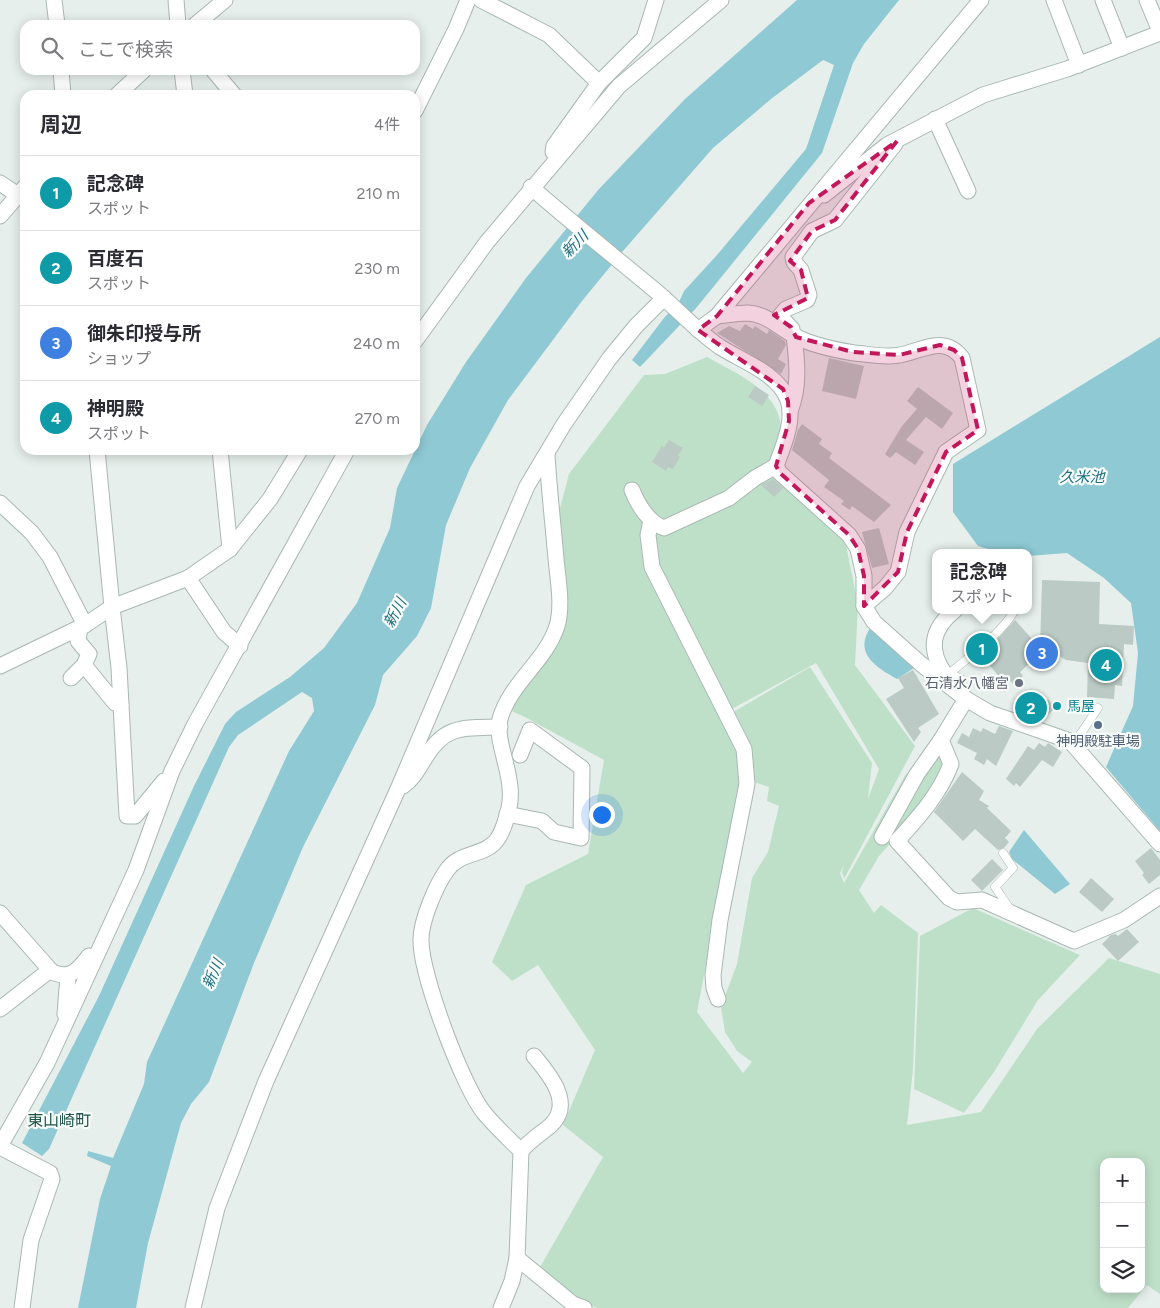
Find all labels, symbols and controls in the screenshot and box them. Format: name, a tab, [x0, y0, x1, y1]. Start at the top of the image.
search box	[20, 20, 420, 75]
icon: search	[38, 34, 66, 62]
text: ここで検索	[78, 38, 173, 61]
text: 周辺	[40, 112, 82, 137]
text: 4件	[374, 115, 400, 134]
text: 記念碑	[87, 172, 144, 195]
text: 1	[53, 184, 59, 203]
text: 210 m	[357, 184, 400, 203]
text: スポット	[87, 199, 151, 218]
water label: 新川	[558, 226, 593, 261]
text: 百度石	[87, 247, 144, 270]
text: 2	[51, 259, 61, 278]
text: 230 m	[355, 259, 400, 278]
text: スポット	[87, 274, 151, 293]
text: 御朱印授与所	[87, 322, 201, 345]
text: 3	[52, 334, 60, 353]
text: 240 m	[353, 334, 400, 353]
text: ショップ	[87, 349, 151, 368]
text: 神明殿	[87, 397, 144, 420]
text: 4	[51, 409, 61, 428]
text: 270 m	[355, 409, 400, 428]
text: スポット	[87, 424, 151, 443]
water label: 久米池	[1059, 468, 1106, 486]
popup	[932, 549, 1032, 614]
text: 記念碑	[950, 560, 1007, 583]
text: スポット	[950, 587, 1014, 606]
water label: 新川	[380, 594, 411, 630]
pin: 1	[966, 630, 998, 668]
pin: 3	[1026, 634, 1058, 672]
pin: 4	[1090, 646, 1122, 684]
place label: 石清水八幡宮	[925, 675, 1009, 692]
marker: 石清水八幡宮	[1013, 677, 1025, 689]
pin: 2	[1015, 689, 1047, 727]
place label: 馬屋	[1067, 698, 1095, 715]
marker: 馬屋	[1051, 700, 1063, 712]
marker: 神明殿駐車場	[1092, 719, 1104, 731]
place label: 神明殿駐車場	[1056, 733, 1140, 750]
your location	[589, 802, 615, 828]
water label: 新川	[199, 955, 228, 991]
district label: 東山崎町	[27, 1111, 91, 1130]
map controls	[1100, 1158, 1145, 1293]
button: +	[1100, 1158, 1145, 1203]
button: −	[1100, 1203, 1145, 1248]
button: layers	[1100, 1248, 1145, 1293]

